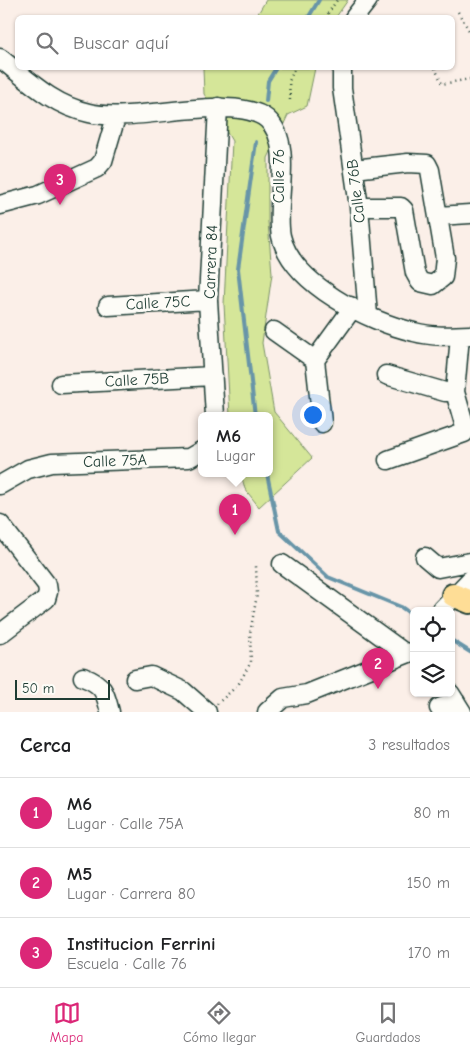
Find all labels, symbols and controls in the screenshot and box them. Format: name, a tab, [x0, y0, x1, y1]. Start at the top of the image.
search box	[15, 15, 455, 70]
icon: search	[33, 29, 61, 57]
text: Buscar aquí	[73, 32, 169, 54]
street label: Calle 76	[270, 149, 288, 203]
street label: Calle 76B	[343, 158, 369, 224]
pin: 3	[44, 164, 76, 205]
street label: Carrera 84	[201, 225, 221, 299]
street label: Calle 75C	[125, 292, 191, 314]
street label: Calle 75B	[104, 369, 170, 391]
your location	[300, 402, 326, 428]
popup	[198, 412, 273, 477]
text: M6	[216, 425, 241, 447]
text: Lugar	[216, 447, 255, 465]
street label: Calle 75A	[83, 451, 147, 471]
pin: 1	[219, 494, 251, 535]
map controls	[410, 607, 455, 697]
button: locate	[410, 607, 455, 652]
pin: 2	[362, 648, 394, 689]
button: layers	[410, 652, 455, 697]
scale bar	[15, 677, 110, 700]
text: 50 m	[22, 680, 54, 697]
text: Cerca	[20, 733, 71, 757]
text: 3 resultados	[368, 736, 450, 754]
text: M6	[67, 793, 92, 815]
text: 1	[33, 804, 39, 822]
text: 80 m	[413, 804, 450, 822]
text: Lugar · Calle 75A	[67, 815, 184, 833]
text: M5	[67, 863, 92, 885]
text: 2	[32, 874, 40, 892]
text: 150 m	[407, 874, 450, 892]
text: Lugar · Carrera 80	[67, 885, 196, 903]
text: Institucion Ferrini	[67, 933, 216, 955]
text: 3	[32, 944, 40, 962]
text: 170 m	[408, 944, 450, 962]
text: Escuela · Calle 76	[67, 955, 187, 973]
tab: Mapa	[50, 999, 83, 1046]
tab: Cómo llegar	[183, 999, 256, 1046]
tab: Guardados	[355, 999, 420, 1046]

